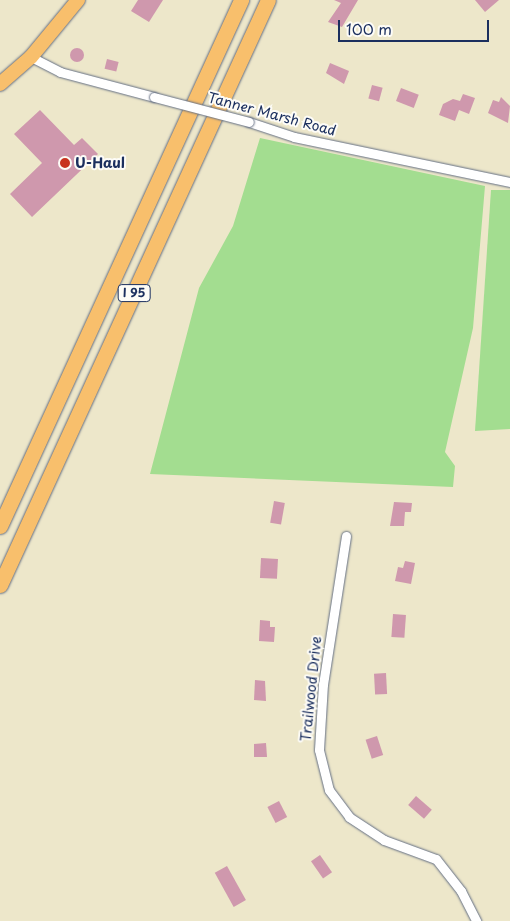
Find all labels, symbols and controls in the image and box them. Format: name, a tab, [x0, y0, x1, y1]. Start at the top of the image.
scale bar	[340, 10, 491, 42]
text: 100 m	[346, 17, 392, 40]
street label: Tanner Marsh Road	[205, 89, 339, 139]
place label: U-Haul	[75, 155, 125, 171]
marker: U-Haul	[59, 157, 71, 169]
road number: I 95	[118, 284, 150, 302]
street label: Trailwood Drive	[297, 635, 325, 743]

